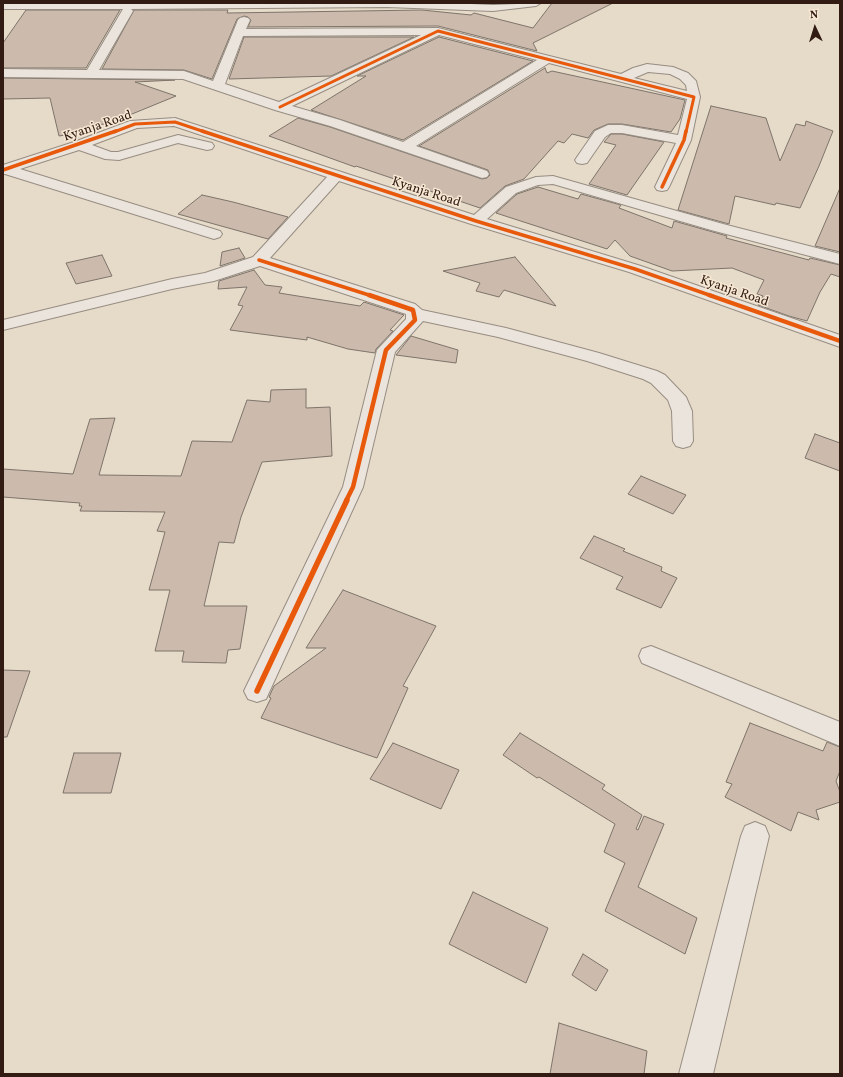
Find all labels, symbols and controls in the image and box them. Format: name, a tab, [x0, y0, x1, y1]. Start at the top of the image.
north arrow	[795, 8, 835, 48]
text: N	[810, 8, 819, 23]
street label: Kyanja Road	[62, 108, 134, 146]
street label: Kyanja Road	[390, 175, 462, 211]
street label: Kyanja Road	[698, 273, 770, 311]

